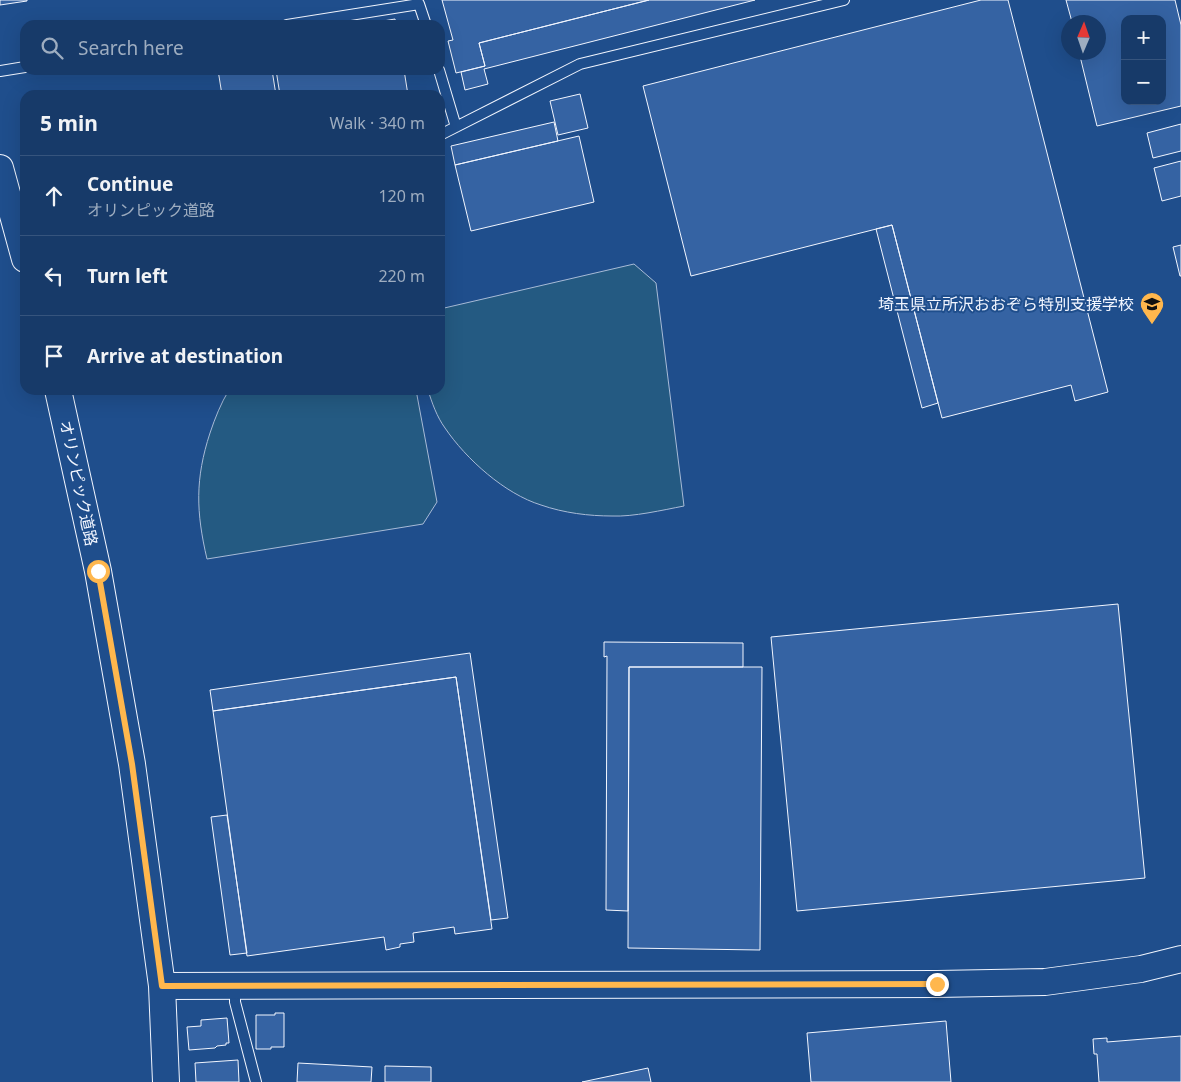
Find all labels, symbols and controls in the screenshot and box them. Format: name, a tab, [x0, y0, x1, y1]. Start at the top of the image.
north arrow	[1061, 15, 1106, 60]
map controls	[1121, 15, 1166, 105]
button: +	[1121, 15, 1166, 60]
search box	[20, 20, 445, 75]
icon: search	[38, 34, 66, 62]
text: Search here	[78, 35, 184, 61]
button: −	[1121, 60, 1166, 105]
text: 5 min	[40, 109, 98, 137]
text: Walk · 340 m	[330, 112, 425, 134]
text: Continue	[87, 171, 173, 197]
icon: ahead	[40, 182, 68, 210]
text: 120 m	[378, 185, 425, 207]
text: オリンピック道路	[87, 199, 215, 221]
icon: left	[40, 262, 68, 290]
text: Turn left	[87, 263, 168, 289]
text: 220 m	[378, 265, 425, 287]
school or university icon: 埼玉県立所沢おおぞら特別支援学校	[1139, 291, 1165, 325]
place label: 埼玉県立所沢おおぞら特別支援学校	[878, 293, 1134, 315]
icon: arrive	[40, 342, 68, 370]
text: Arrive at destination	[87, 343, 283, 369]
street label: オリンピック道路	[55, 418, 103, 548]
route start	[87, 560, 110, 583]
route end	[926, 973, 949, 996]

